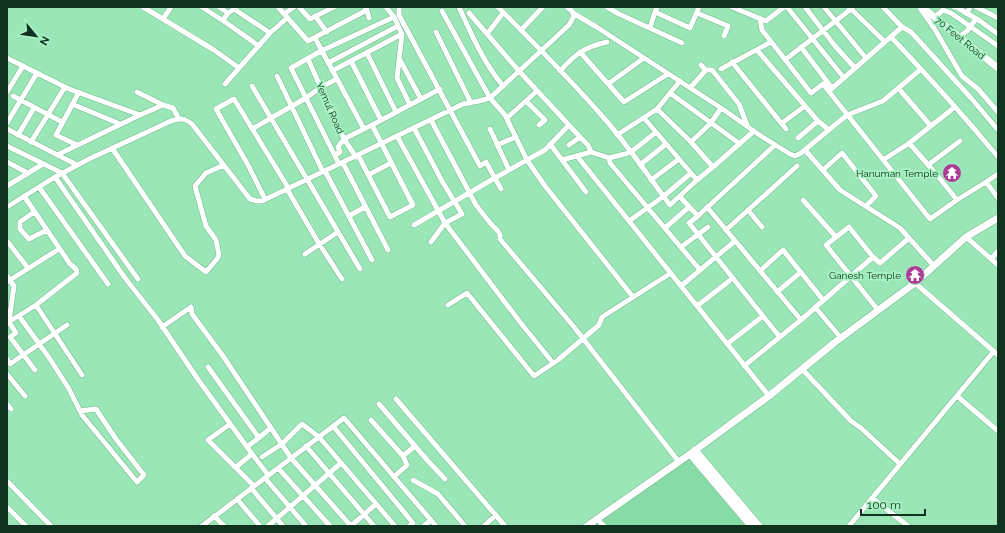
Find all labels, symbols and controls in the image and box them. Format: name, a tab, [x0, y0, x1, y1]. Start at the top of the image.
street label: 70 Feet Road	[933, 14, 987, 62]
north arrow	[16, 16, 56, 56]
text: N	[37, 34, 52, 47]
street label: Yemul Road	[314, 80, 346, 136]
temple icon: Hanuman Temple	[941, 162, 963, 184]
place label: Hanuman Temple	[856, 168, 938, 179]
temple icon: Ganesh Temple	[904, 264, 926, 286]
place label: Ganesh Temple	[829, 270, 901, 281]
scale bar	[861, 491, 925, 517]
text: 100 m	[867, 498, 901, 512]

